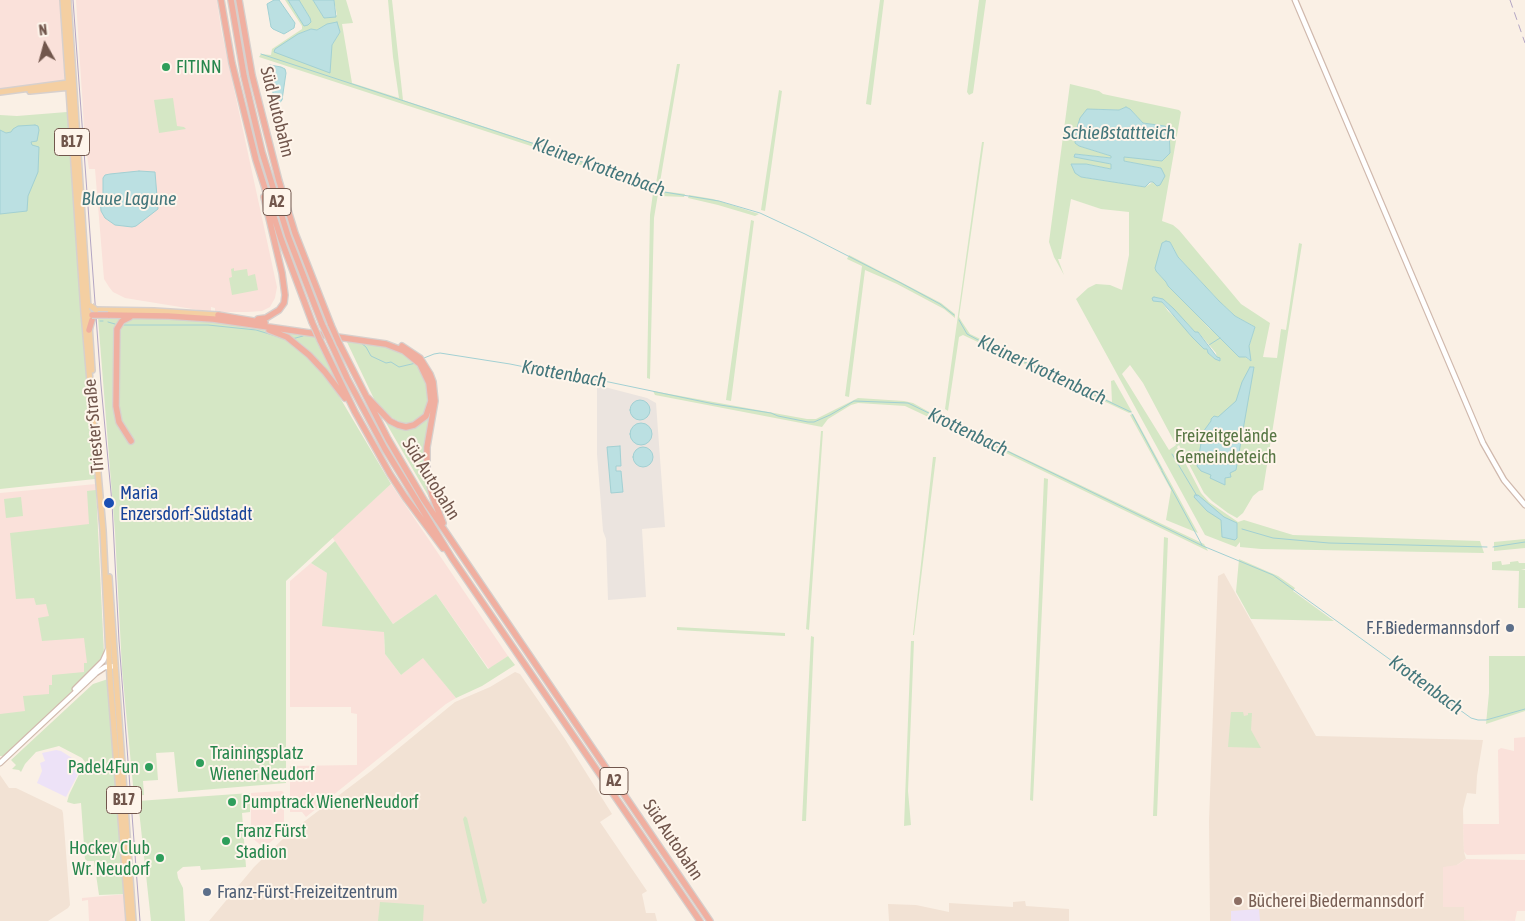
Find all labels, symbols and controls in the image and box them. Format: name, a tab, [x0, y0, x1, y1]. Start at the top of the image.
north arrow	[20, 20, 70, 70]
text: N	[38, 22, 48, 39]
place label: FITINN	[176, 56, 222, 78]
marker: FITINN	[160, 61, 172, 73]
street label: Süd Autobahn	[255, 64, 299, 160]
water label: Schießstattteich	[1063, 122, 1175, 144]
road number: B17	[54, 128, 90, 156]
water label: Kleiner Krottenbach	[530, 133, 668, 201]
water label: Blaue Lagune	[81, 188, 177, 210]
road number: A2	[263, 188, 291, 216]
water label: Kleiner Krottenbach	[974, 330, 1110, 410]
water label: Krottenbach	[520, 355, 608, 393]
street label: Triester Straße	[79, 378, 109, 474]
water label: Krottenbach	[924, 403, 1012, 461]
park label: Freizeitgelände Gemeindeteich	[1175, 425, 1277, 468]
street label: Süd Autobahn	[397, 434, 465, 524]
place label: Maria Enzersdorf-Südstadt	[120, 482, 253, 524]
marker: Maria Enzersdorf-Südstadt	[102, 496, 116, 510]
place label: F.F.Biedermannsdorf	[1366, 617, 1500, 639]
marker: F.F.Biedermannsdorf	[1504, 622, 1516, 634]
water label: Krottenbach	[1385, 651, 1467, 719]
place label: Trainingsplatz Wiener Neudorf	[210, 742, 315, 784]
place label: Padel4Fun	[68, 756, 139, 778]
marker: Trainingsplatz Wiener Neudorf	[194, 757, 206, 769]
marker: Padel4Fun	[143, 761, 155, 773]
road number: A2	[600, 768, 628, 794]
road number: B17	[106, 786, 142, 814]
place label: Pumptrack WienerNeudorf	[242, 791, 419, 813]
marker: Pumptrack WienerNeudorf	[226, 796, 238, 808]
street label: Süd Autobahn	[638, 796, 708, 884]
place label: Franz Fürst Stadion	[236, 820, 307, 862]
marker: Franz Fürst Stadion	[220, 835, 232, 847]
place label: Hockey Club Wr. Neudorf	[69, 837, 150, 880]
marker: Hockey Club Wr. Neudorf	[154, 852, 166, 864]
place label: Franz-Fürst-Freizeitzentrum	[217, 881, 398, 903]
marker: Franz-Fürst-Freizeitzentrum	[201, 886, 213, 898]
place label: Bücherei Biedermannsdorf	[1248, 890, 1424, 912]
marker: Bücherei Biedermannsdorf	[1232, 895, 1244, 907]

